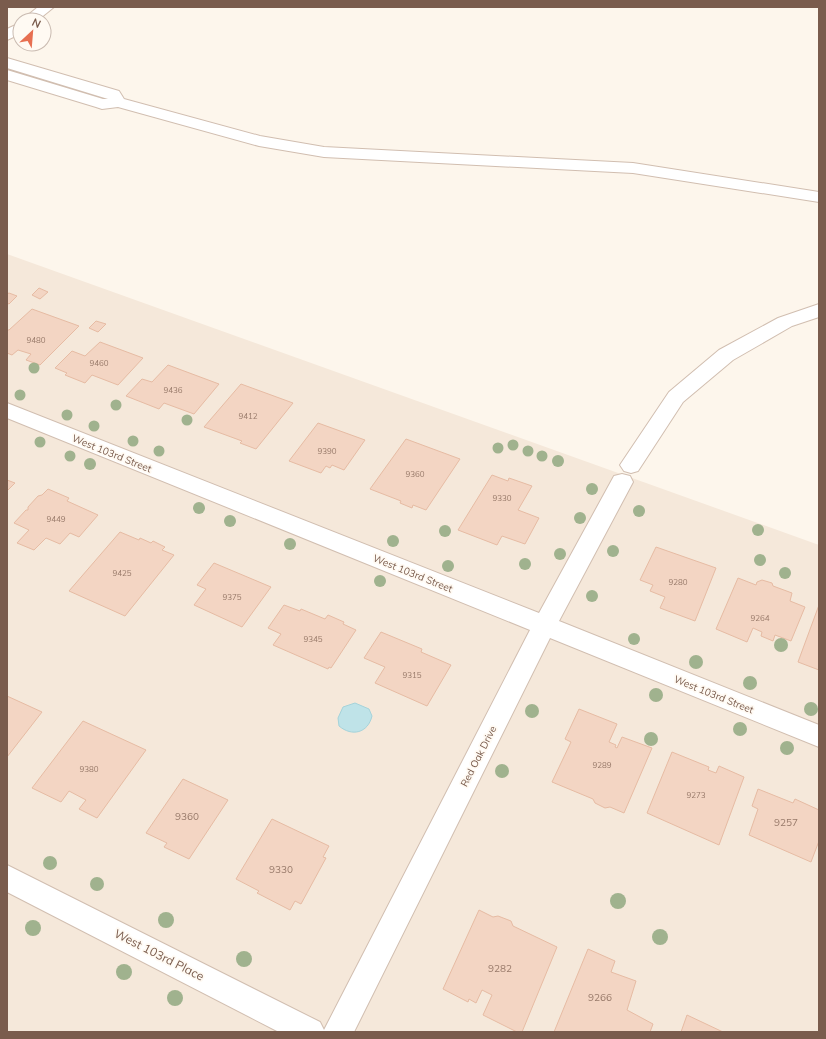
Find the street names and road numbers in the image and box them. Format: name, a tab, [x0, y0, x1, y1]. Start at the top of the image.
street label: West 103rd Street	[70, 432, 154, 476]
street label: West 103rd Street	[371, 552, 455, 596]
street label: West 103rd Street	[672, 673, 756, 717]
street label: Red Oak Drive	[458, 724, 499, 789]
street label: West 103rd Place	[112, 925, 207, 984]

